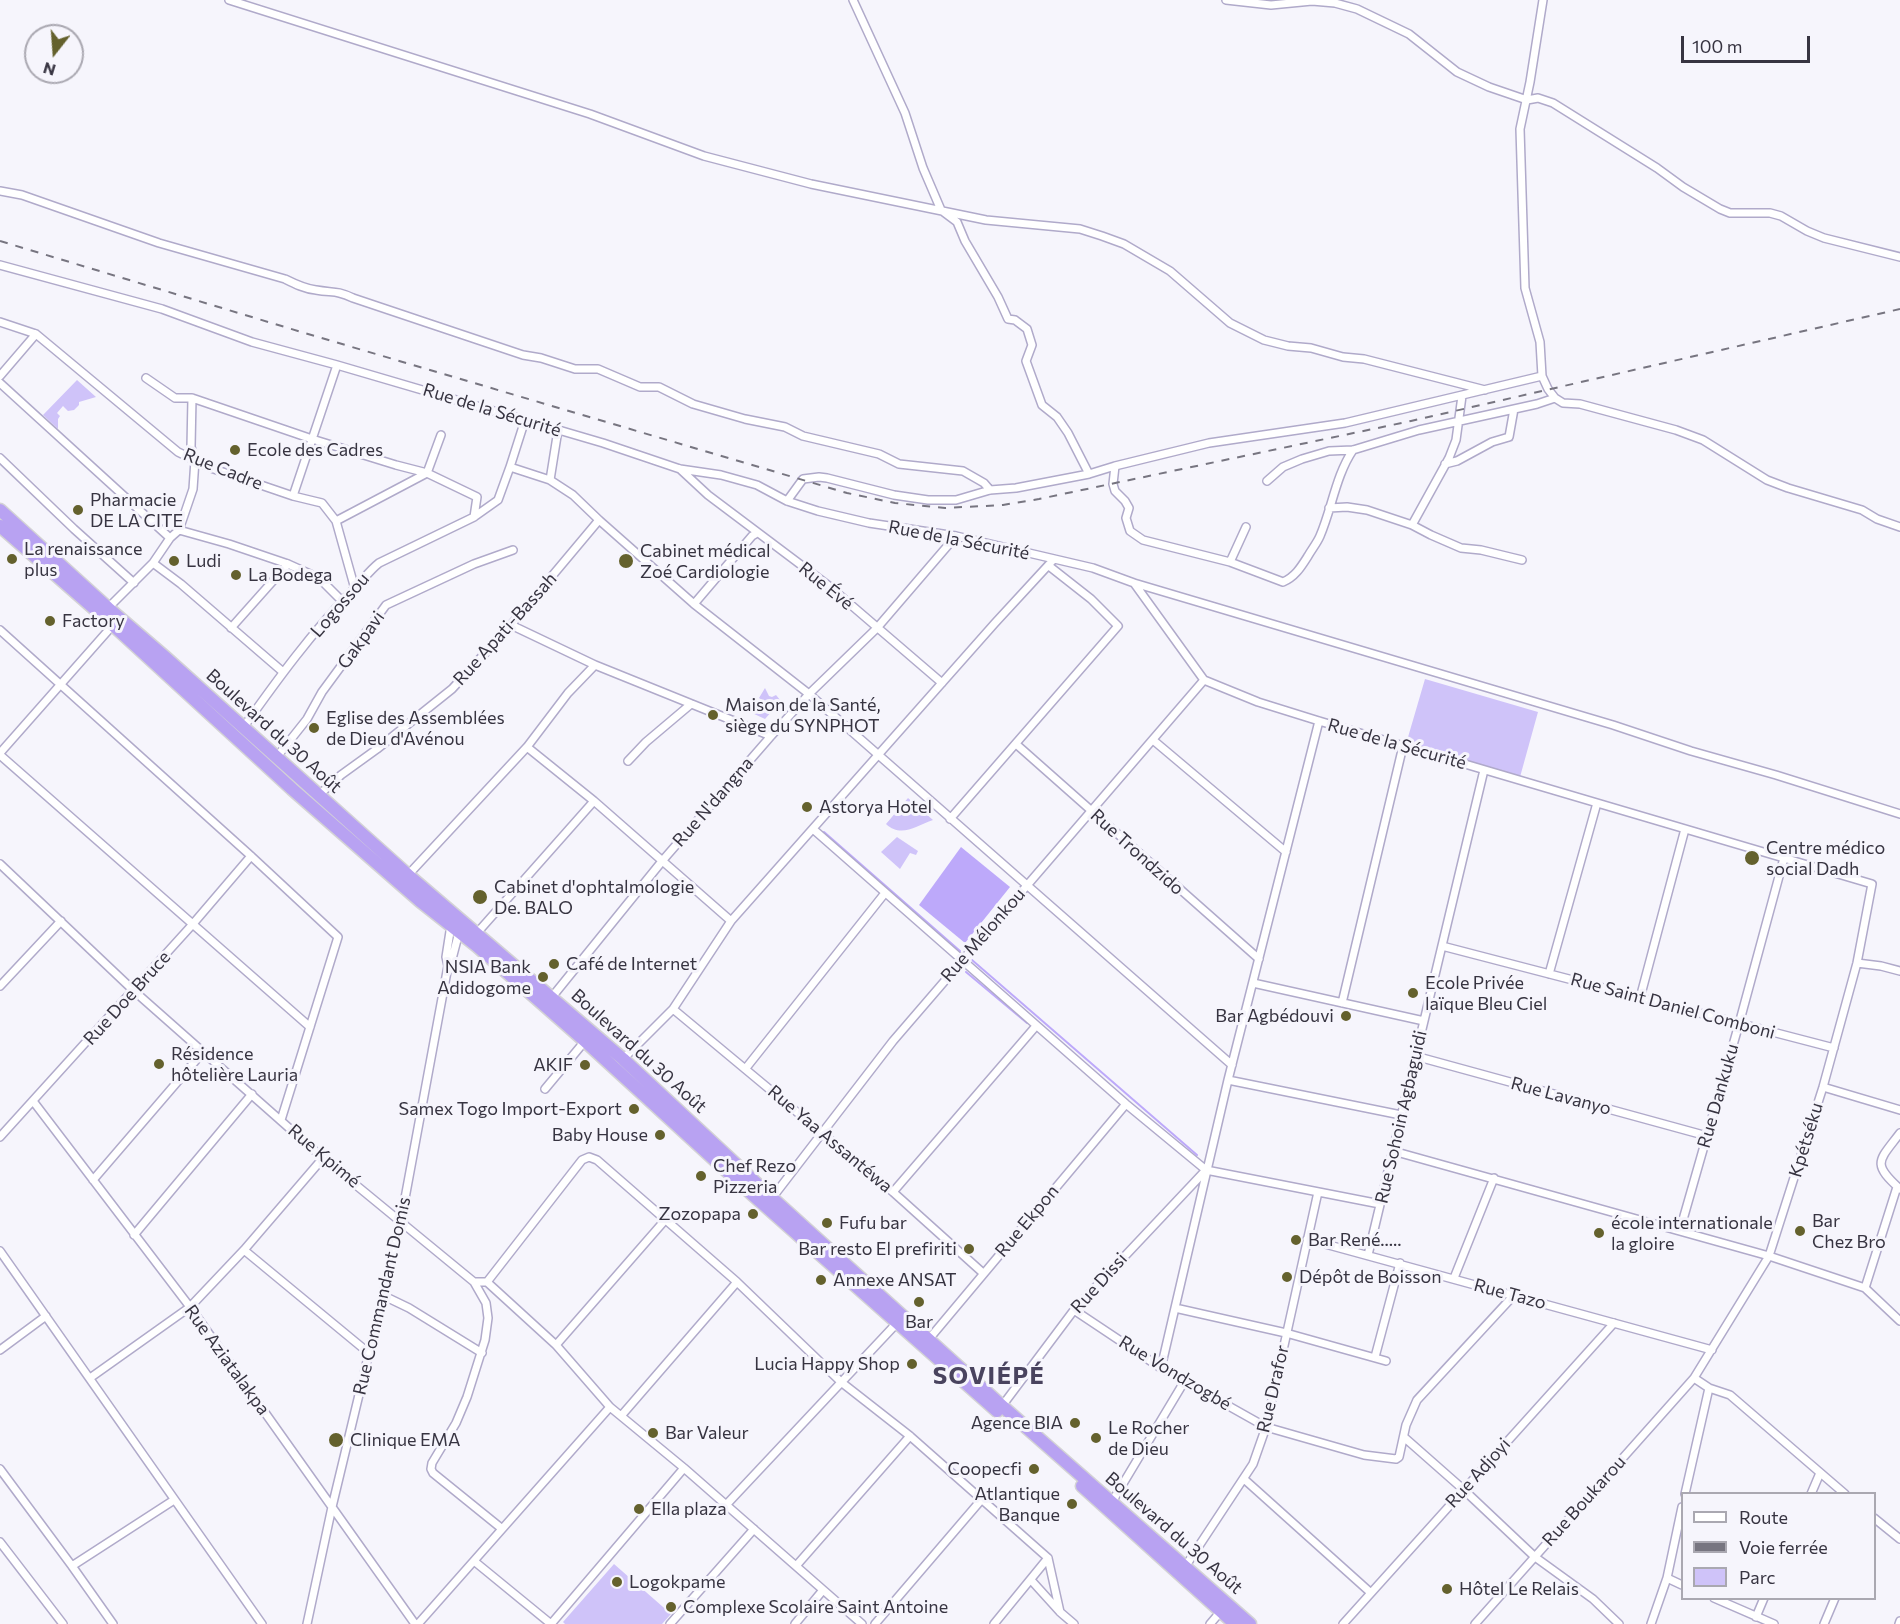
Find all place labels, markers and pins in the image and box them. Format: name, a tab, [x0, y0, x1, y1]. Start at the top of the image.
place label: Ecole des Cadres	[247, 439, 383, 461]
marker: Ecole des Cadres	[228, 443, 242, 457]
place label: Pharmacie DE LA CITE	[90, 489, 183, 532]
marker: Pharmacie DE LA CITE	[71, 503, 85, 517]
place label: La renaissance plus	[24, 538, 142, 580]
place label: Cabinet médical Zoé Cardiologie	[640, 540, 771, 582]
place label: Ludi	[186, 550, 221, 572]
marker: La renaissance plus	[5, 552, 19, 566]
marker: Cabinet médical Zoé Cardiologie	[617, 552, 635, 570]
marker: Ludi	[167, 554, 181, 568]
place label: La Bodega	[248, 564, 332, 586]
marker: La Bodega	[229, 568, 243, 582]
place label: Factory	[62, 610, 125, 632]
marker: Factory	[43, 614, 57, 628]
place label: Maison de la Santé, siège du SYNPHOT	[725, 694, 881, 736]
place label: Eglise des Assemblées de Dieu d'Avénou	[326, 707, 505, 750]
marker: Maison de la Santé, siège du SYNPHOT	[706, 708, 720, 722]
marker: Eglise des Assemblées de Dieu d'Avénou	[307, 721, 321, 735]
place label: Astorya Hotel	[819, 796, 932, 818]
marker: Astorya Hotel	[800, 800, 814, 814]
place label: Centre médico social Dadh	[1766, 837, 1885, 880]
marker: Centre médico social Dadh	[1743, 849, 1761, 867]
place label: Cabinet d'ophtalmologie De. BALO	[494, 876, 694, 918]
marker: Cabinet d'ophtalmologie De. BALO	[471, 888, 489, 906]
place label: Café de Internet	[566, 953, 697, 975]
place label: NSIA Bank Adidogome	[437, 956, 531, 998]
marker: Café de Internet	[547, 957, 561, 971]
marker: NSIA Bank Adidogome	[536, 970, 550, 984]
place label: Ecole Privée laïque Bleu Ciel	[1425, 972, 1547, 1014]
marker: Ecole Privée laïque Bleu Ciel	[1406, 986, 1420, 1000]
place label: Bar Agbédouvi	[1215, 1005, 1334, 1027]
marker: Bar Agbédouvi	[1339, 1009, 1353, 1023]
place label: Résidence hôtelière Lauria	[171, 1043, 298, 1086]
place label: AKIF	[533, 1054, 573, 1076]
marker: Résidence hôtelière Lauria	[152, 1057, 166, 1071]
marker: AKIF	[578, 1058, 592, 1072]
place label: Samex Togo Import-Export	[399, 1098, 622, 1120]
marker: Samex Togo Import-Export	[627, 1102, 641, 1116]
place label: Baby House	[552, 1124, 648, 1146]
marker: Baby House	[653, 1128, 667, 1142]
place label: Chef Rezo Pizzeria	[713, 1155, 796, 1198]
marker: Chef Rezo Pizzeria	[694, 1169, 708, 1183]
place label: Zozopapa	[658, 1203, 741, 1225]
marker: Zozopapa	[746, 1207, 760, 1221]
place label: Bar Chez Bro	[1812, 1210, 1886, 1252]
place label: Fufu bar	[839, 1212, 907, 1234]
place label: école internationale la gloire	[1611, 1212, 1773, 1254]
marker: Fufu bar	[820, 1216, 834, 1230]
marker: Bar Chez Bro	[1793, 1224, 1807, 1238]
marker: école internationale la gloire	[1592, 1226, 1606, 1240]
place label: Bar René.....	[1308, 1229, 1402, 1251]
marker: Bar René.....	[1289, 1233, 1303, 1247]
place label: Bar resto El prefiriti	[798, 1238, 957, 1260]
marker: Bar resto El prefiriti	[962, 1242, 976, 1256]
place label: Dépôt de Boisson	[1299, 1266, 1442, 1288]
place label: Annexe ANSAT	[833, 1269, 957, 1291]
marker: Dépôt de Boisson	[1280, 1270, 1294, 1284]
marker: Annexe ANSAT	[814, 1273, 828, 1287]
marker: Bar	[912, 1295, 926, 1309]
place label: Bar	[905, 1311, 933, 1333]
place label: Lucia Happy Shop	[754, 1353, 900, 1375]
marker: Lucia Happy Shop	[905, 1357, 919, 1371]
place label: Agence BIA	[971, 1412, 1063, 1434]
marker: Agence BIA	[1068, 1416, 1082, 1430]
place label: Le Rocher de Dieu	[1108, 1417, 1189, 1460]
place label: Bar Valeur	[665, 1422, 749, 1444]
marker: Bar Valeur	[646, 1426, 660, 1440]
place label: Clinique EMA	[350, 1429, 460, 1451]
marker: Clinique EMA	[327, 1431, 345, 1449]
marker: Le Rocher de Dieu	[1089, 1431, 1103, 1445]
place label: Coopecfi	[947, 1458, 1022, 1480]
marker: Coopecfi	[1027, 1462, 1041, 1476]
place label: Atlantique Banque	[975, 1483, 1060, 1526]
marker: Atlantique Banque	[1065, 1497, 1079, 1511]
place label: Ella plaza	[651, 1498, 727, 1520]
marker: Ella plaza	[632, 1502, 646, 1516]
place label: Logokpame	[629, 1571, 725, 1593]
marker: Logokpame	[610, 1575, 624, 1589]
place label: Hôtel Le Relais	[1459, 1578, 1579, 1600]
marker: Hôtel Le Relais	[1440, 1582, 1454, 1596]
place label: Complexe Scolaire Saint Antoine	[683, 1596, 948, 1618]
marker: Complexe Scolaire Saint Antoine	[664, 1600, 678, 1614]

